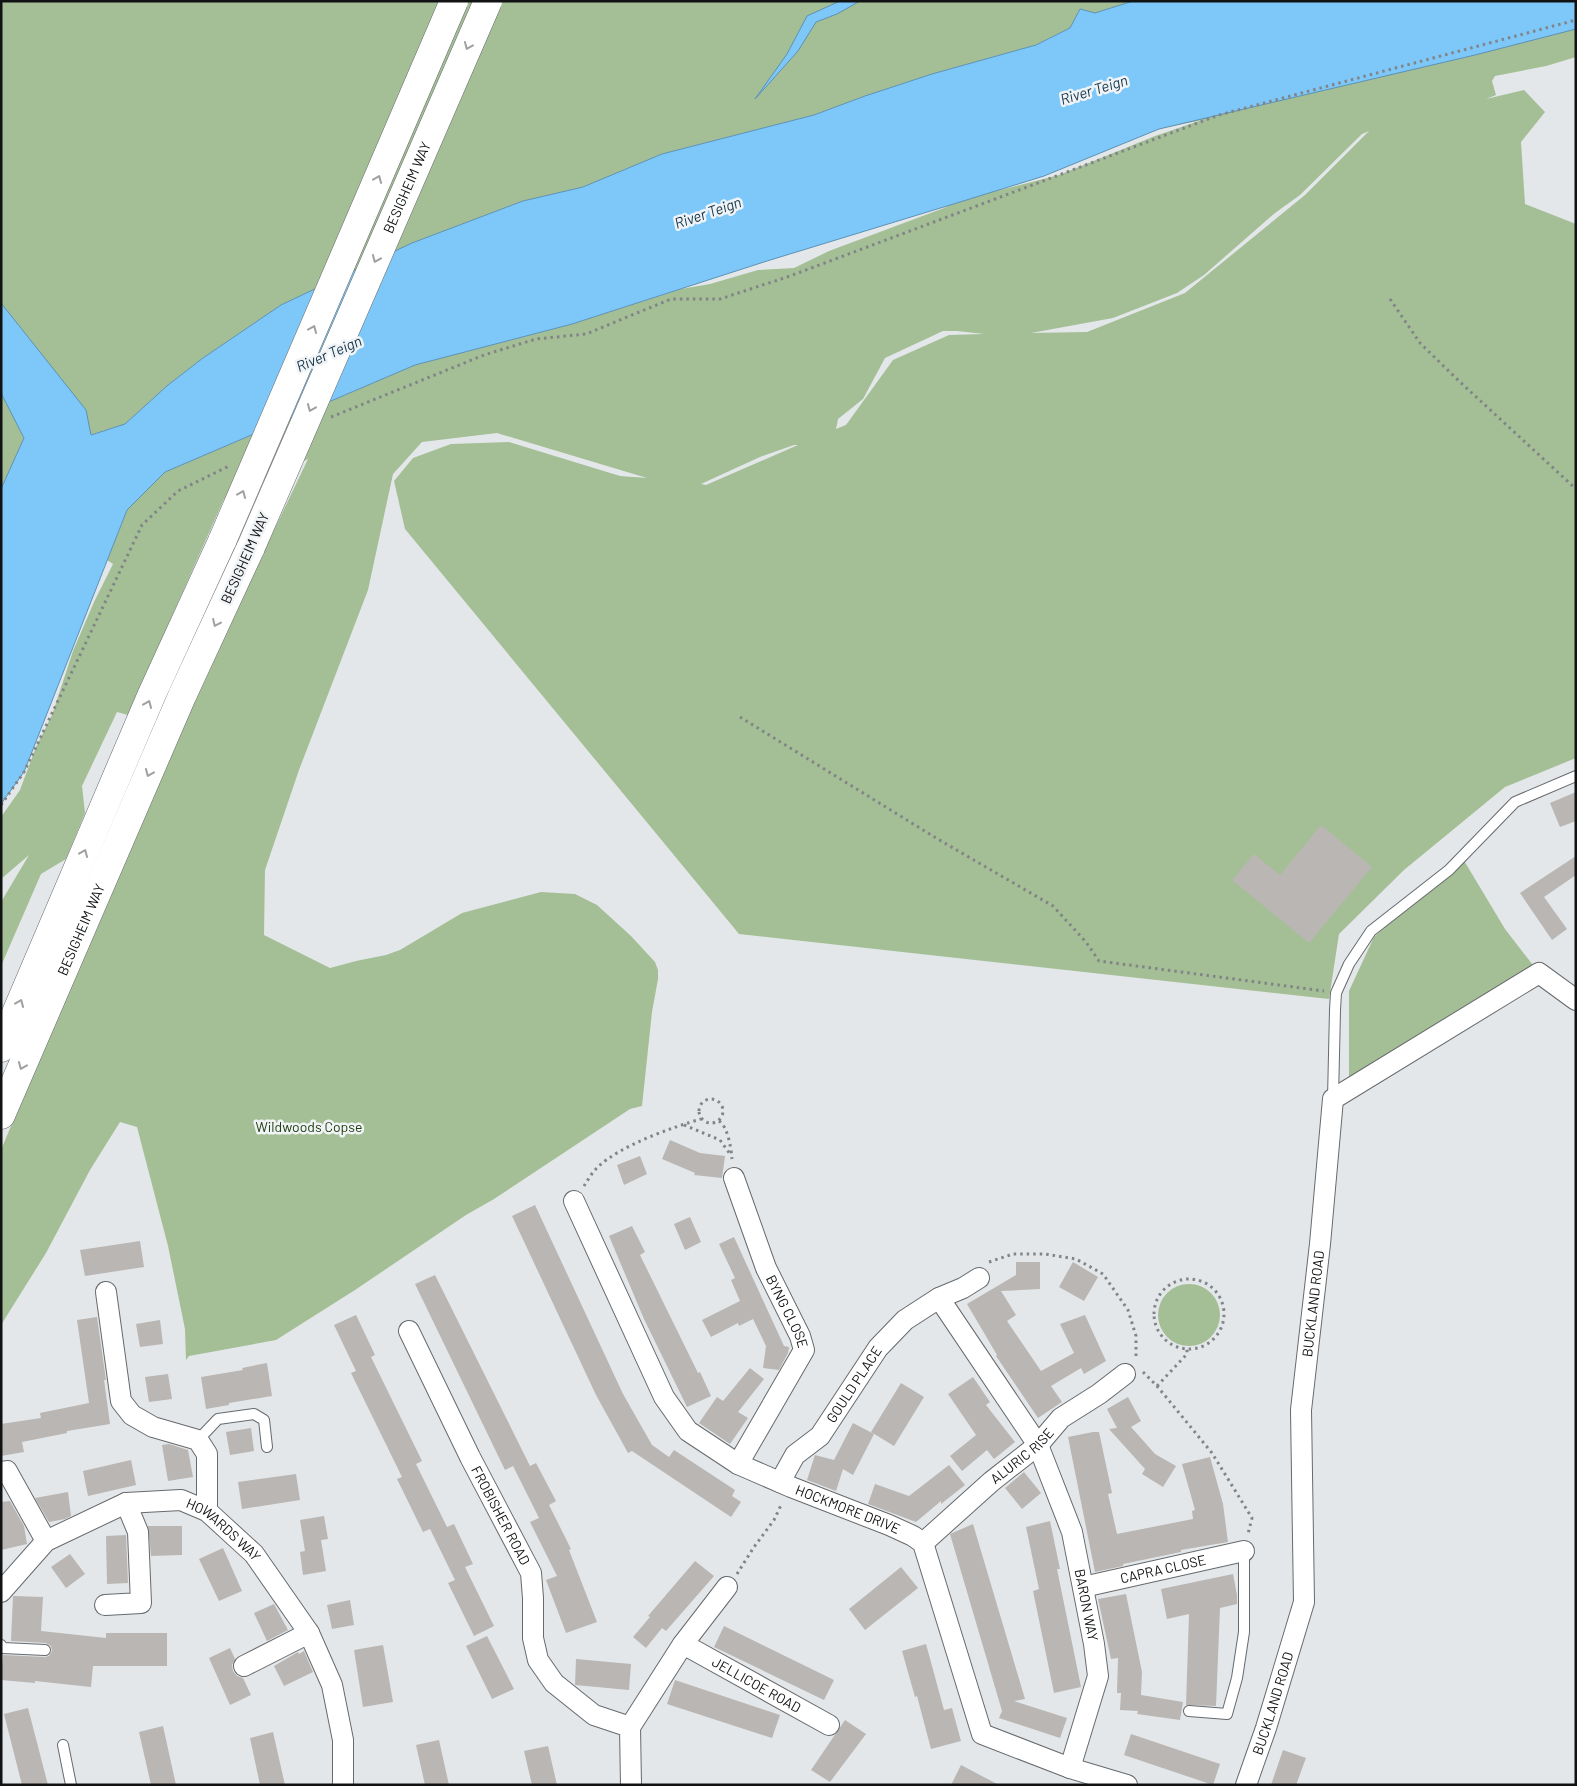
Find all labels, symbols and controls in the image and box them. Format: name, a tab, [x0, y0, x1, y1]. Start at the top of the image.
one-way arrow	[464, 41, 475, 50]
water label: River Teign	[1058, 70, 1130, 108]
street label: BESIGHEIM WAY	[379, 139, 434, 236]
one-way arrow	[371, 175, 382, 184]
water label: River Teign	[672, 192, 744, 232]
one-way arrow	[371, 254, 382, 263]
one-way arrow	[307, 325, 318, 334]
water label: River Teign	[293, 331, 364, 375]
one-way arrow	[307, 404, 317, 412]
one-way arrow	[236, 490, 247, 499]
street label: BESIGHEIM WAY	[217, 509, 272, 606]
one-way arrow	[212, 617, 222, 626]
one-way arrow	[142, 700, 153, 709]
one-way arrow	[144, 768, 155, 777]
one-way arrow	[78, 849, 89, 858]
street label: BESIGHEIM WAY	[53, 881, 108, 978]
one-way arrow	[14, 999, 25, 1008]
one-way arrow	[17, 1061, 28, 1070]
park label: Wildwoods Copse	[255, 1118, 363, 1135]
street label: BUCKLAND ROAD	[1298, 1250, 1327, 1358]
street label: BYNG CLOSE	[763, 1272, 812, 1350]
street label: GOULD PLACE	[822, 1343, 885, 1426]
street label: ALURIC RISE	[987, 1424, 1057, 1487]
street label: FROBISHER ROAD	[468, 1463, 534, 1568]
street label: HOCKMORE DRIVE	[793, 1481, 903, 1537]
street label: HOWARDS WAY	[184, 1494, 265, 1564]
street label: CAPRA CLOSE	[1118, 1551, 1207, 1586]
street label: BARON WAY	[1071, 1567, 1102, 1642]
street label: BUCKLAND ROAD	[1248, 1650, 1296, 1757]
street label: JELLICOE ROAD	[709, 1653, 804, 1716]

